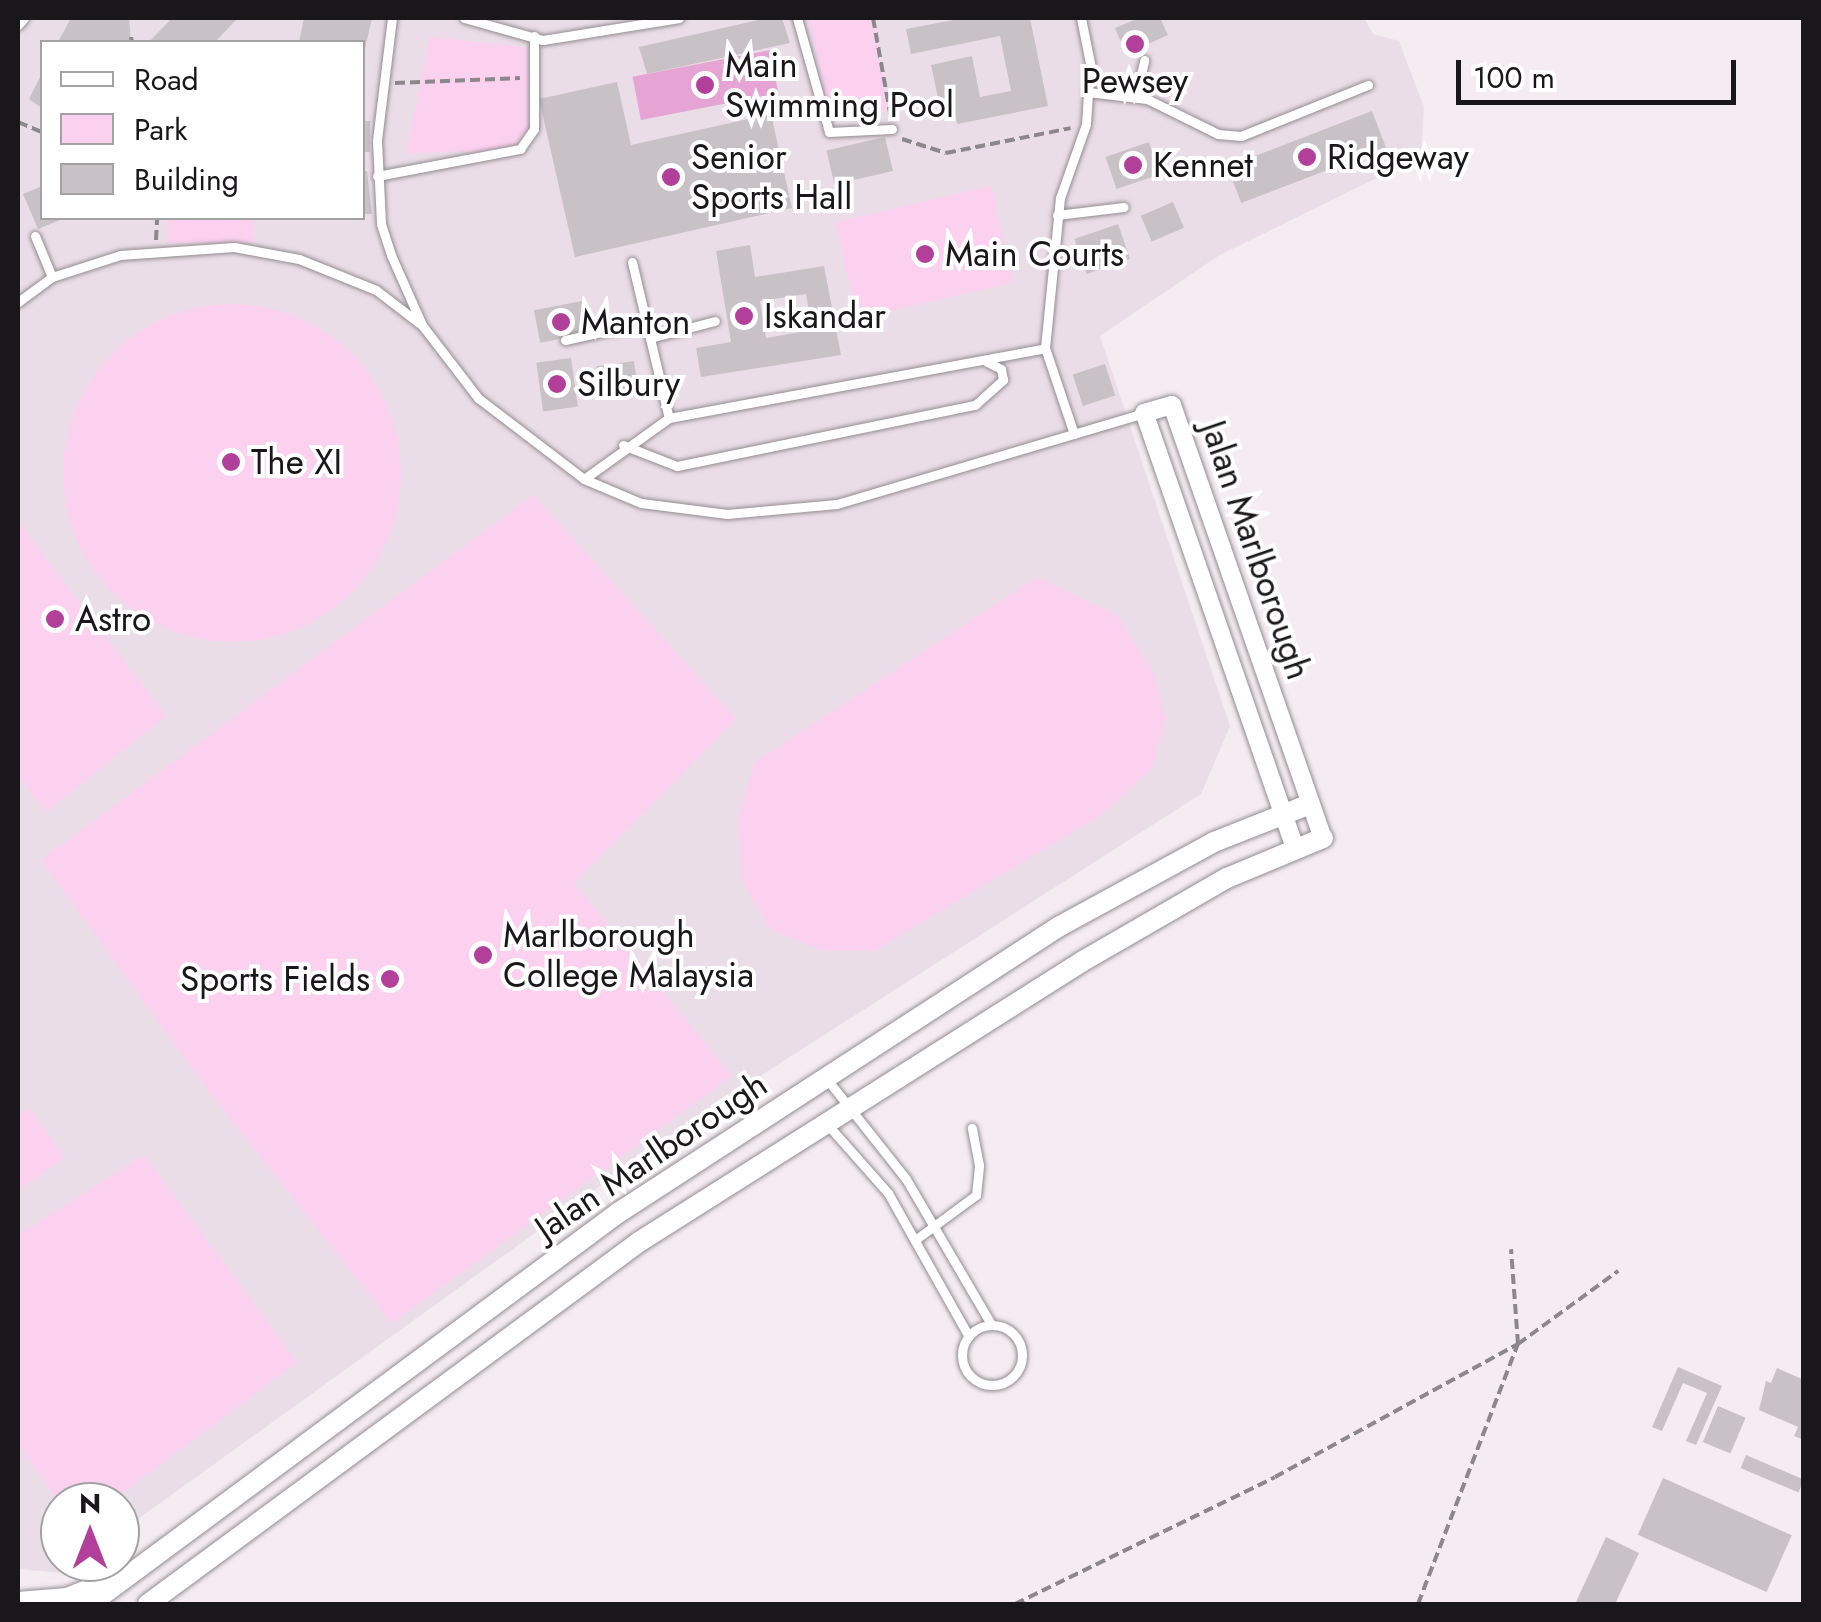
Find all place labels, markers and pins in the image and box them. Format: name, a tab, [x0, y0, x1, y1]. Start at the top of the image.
marker: Pewsey	[1124, 33, 1146, 55]
place label: Main Swimming Pool	[725, 44, 954, 126]
place label: Pewsey	[1082, 60, 1188, 102]
marker: Main Swimming Pool	[694, 74, 716, 96]
place label: Senior Sports Hall	[691, 136, 852, 218]
place label: Ridgeway	[1327, 136, 1469, 178]
place label: Kennet	[1153, 144, 1253, 186]
marker: Ridgeway	[1296, 146, 1318, 168]
marker: Kennet	[1122, 154, 1144, 176]
marker: Senior Sports Hall	[660, 166, 682, 188]
place label: Main Courts	[945, 233, 1124, 275]
marker: Main Courts	[914, 243, 936, 265]
place label: Iskandar	[764, 295, 886, 337]
place label: Manton	[581, 301, 690, 343]
marker: Iskandar	[733, 305, 755, 327]
marker: Manton	[550, 311, 572, 333]
place label: Silbury	[577, 363, 680, 405]
marker: Silbury	[546, 373, 568, 395]
place label: The XI	[251, 441, 342, 483]
marker: The XI	[220, 451, 242, 473]
place label: Astro	[75, 598, 151, 640]
marker: Astro	[44, 608, 66, 630]
place label: Marlborough College Malaysia	[503, 914, 754, 996]
marker: Marlborough College Malaysia	[472, 944, 494, 966]
place label: Sports Fields	[180, 958, 370, 1000]
marker: Sports Fields	[379, 968, 401, 990]

